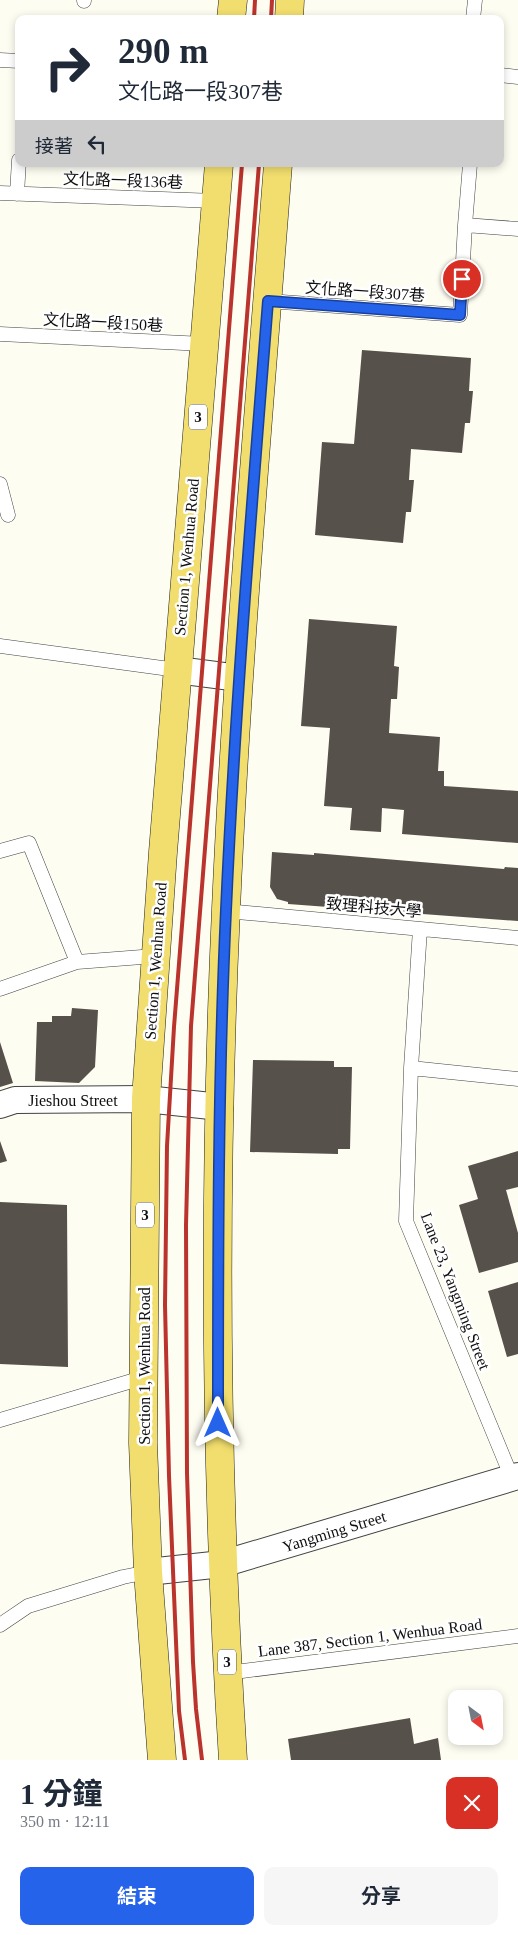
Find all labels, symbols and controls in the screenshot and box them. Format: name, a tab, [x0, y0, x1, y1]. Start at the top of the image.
text: 290 m	[118, 32, 208, 71]
icon: right	[35, 35, 100, 100]
text: 文化路一段307巷	[118, 79, 283, 104]
icon: left	[83, 130, 111, 158]
text: 接著	[35, 136, 73, 157]
street label: 文化路一段136巷	[63, 170, 183, 191]
pin	[441, 258, 483, 300]
icon: arrive	[448, 265, 476, 293]
street label: 文化路一段307巷	[305, 279, 425, 304]
street label: 文化路一段150巷	[43, 311, 163, 334]
road number: 3	[189, 404, 207, 430]
street label: Section 1, Wenhua Road	[171, 478, 202, 636]
street label: Section 1, Wenhua Road	[142, 882, 169, 1040]
street label: 致理科技大學	[325, 895, 423, 920]
street label: Jieshou Street	[28, 1092, 118, 1109]
road number: 3	[136, 1202, 154, 1228]
street label: Lane 23, Yangming Street	[417, 1210, 494, 1373]
street label: Section 1, Wenhua Road	[136, 1287, 153, 1445]
position arrow	[191, 1396, 243, 1448]
street label: Yangming Street	[280, 1508, 389, 1556]
street label: Lane 387, Section 1, Wenhua Road	[257, 1615, 483, 1660]
road number: 3	[218, 1650, 236, 1674]
north arrow	[448, 1690, 502, 1745]
map controls	[448, 1690, 503, 1745]
text: 1 分鐘	[20, 1777, 103, 1810]
button: close	[446, 1777, 498, 1829]
text: 350 m · 12:11	[20, 1813, 110, 1830]
button: 結束	[20, 1867, 254, 1925]
button: 分享	[264, 1867, 498, 1925]

